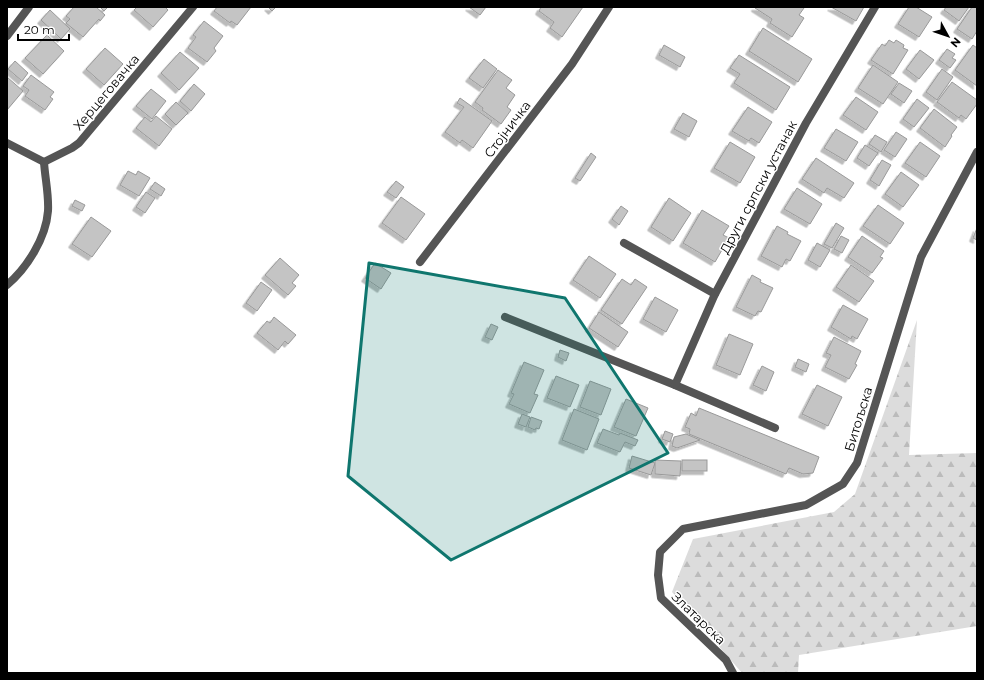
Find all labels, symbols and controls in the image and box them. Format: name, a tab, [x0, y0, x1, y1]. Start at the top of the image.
scale bar	[18, 16, 69, 42]
north arrow	[928, 16, 968, 56]
text: 20 m	[24, 22, 55, 37]
text: N	[947, 35, 964, 50]
street label: Херцеговачка	[70, 51, 142, 133]
street label: Стојничка	[480, 97, 534, 161]
street label: Други српски устанак	[716, 117, 800, 257]
street label: Битољска	[841, 385, 875, 453]
street label: Златарска	[669, 588, 729, 648]

